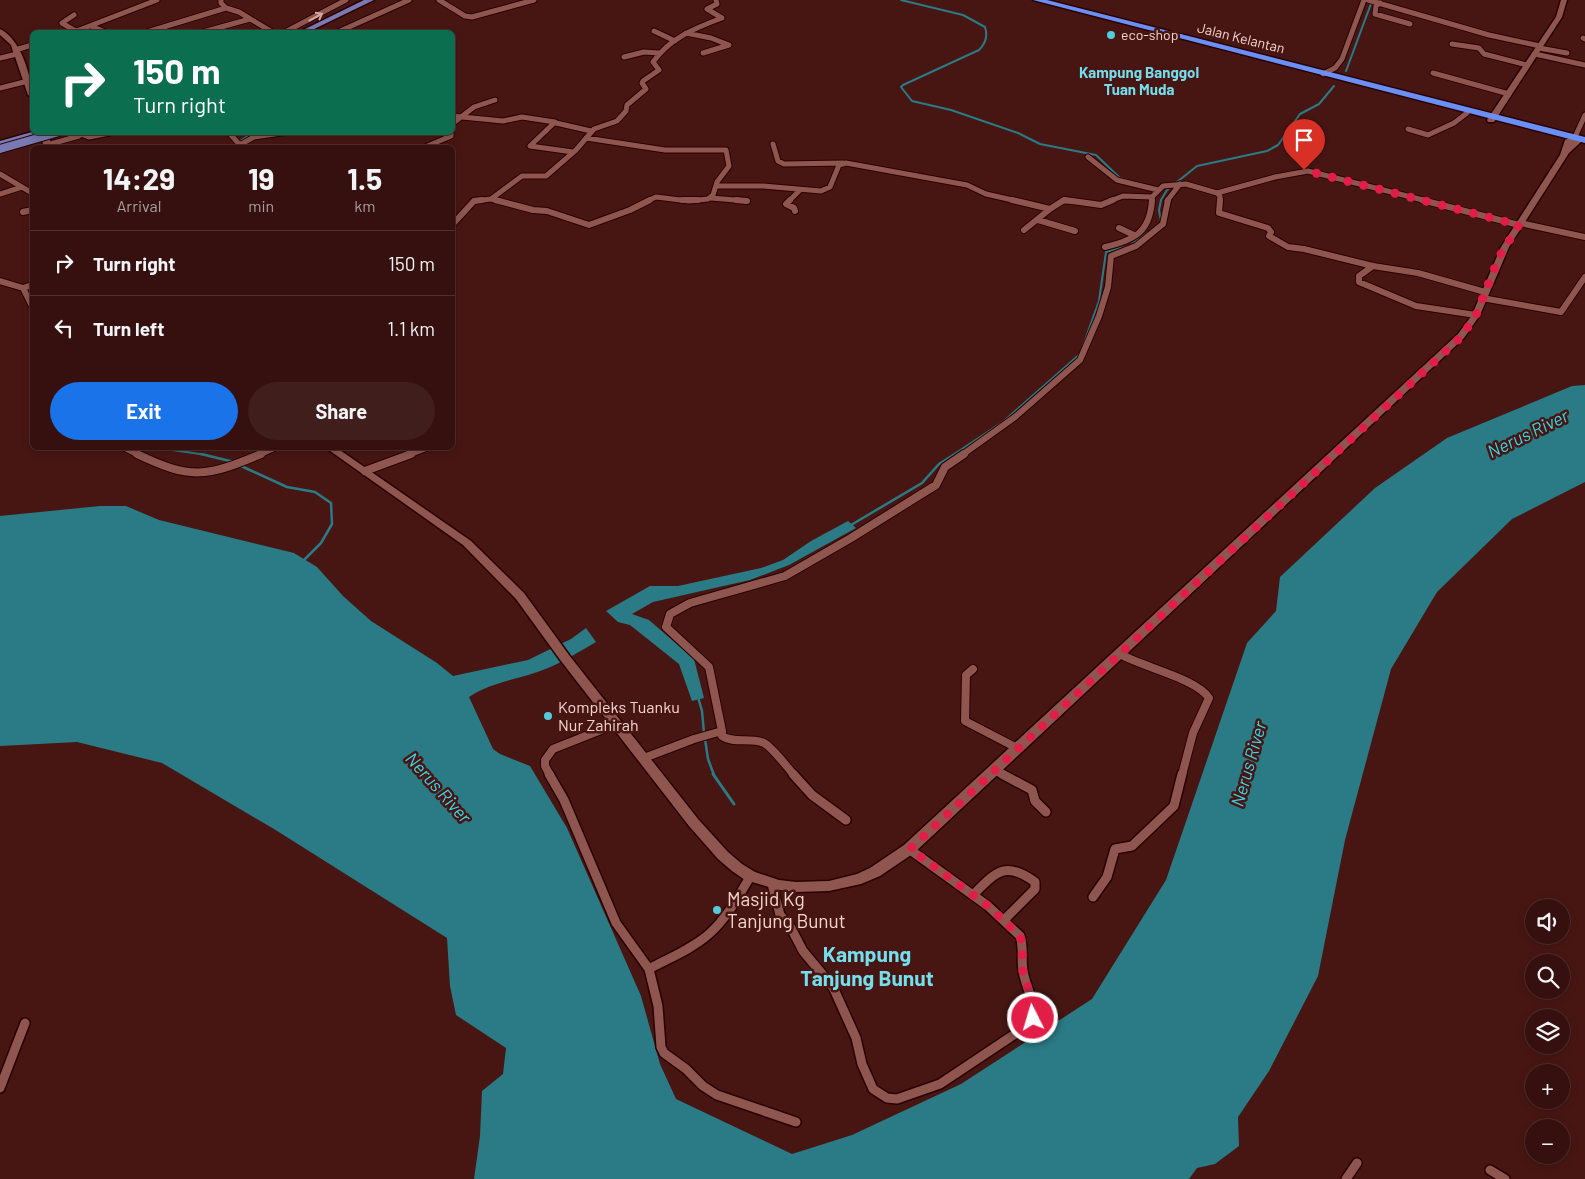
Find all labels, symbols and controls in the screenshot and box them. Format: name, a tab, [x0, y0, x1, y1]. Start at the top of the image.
one-way arrow	[308, 11, 322, 21]
street label: Jalan Kelantan	[1196, 18, 1287, 57]
place label: eco-shop	[1121, 26, 1178, 43]
marker: eco-shop	[1105, 29, 1117, 41]
text: 150 m	[133, 49, 220, 91]
icon: right	[50, 50, 115, 115]
district label: Kampung Banggol Tuan Muda	[1079, 63, 1199, 98]
text: Turn right	[133, 91, 226, 117]
pin	[1283, 119, 1325, 170]
icon: arrive	[1290, 126, 1318, 154]
text: 14:29	[103, 160, 175, 196]
text: 19	[248, 160, 275, 196]
text: 1.5	[347, 160, 382, 196]
text: Arrival	[117, 196, 161, 215]
text: min	[248, 196, 274, 215]
text: km	[354, 196, 375, 215]
icon: right	[50, 249, 78, 277]
text: Turn right	[93, 252, 175, 275]
text: 150 m	[388, 252, 435, 275]
icon: left	[50, 314, 78, 342]
text: Turn left	[93, 317, 164, 340]
text: 1.1 km	[387, 317, 435, 340]
button: Exit	[50, 382, 238, 440]
button: Share	[248, 382, 435, 440]
water label: Nerus River	[1483, 404, 1572, 462]
place label: Kompleks Tuanku Nur Zahirah	[558, 697, 680, 734]
marker: Kompleks Tuanku Nur Zahirah	[542, 710, 554, 722]
water label: Nerus River	[1225, 718, 1271, 809]
water label: Nerus River	[401, 747, 477, 828]
place label: Masjid Kg Tanjung Bunut	[727, 887, 846, 932]
map controls	[1525, 899, 1570, 1164]
button: sound	[1525, 899, 1570, 944]
marker: Masjid Kg Tanjung Bunut	[711, 904, 723, 916]
district label: Kampung Tanjung Bunut	[800, 941, 934, 990]
button: search	[1525, 954, 1570, 999]
position arrow	[1006, 991, 1058, 1043]
button: layers	[1525, 1009, 1570, 1054]
button: +	[1525, 1064, 1570, 1109]
button: −	[1525, 1119, 1570, 1164]

